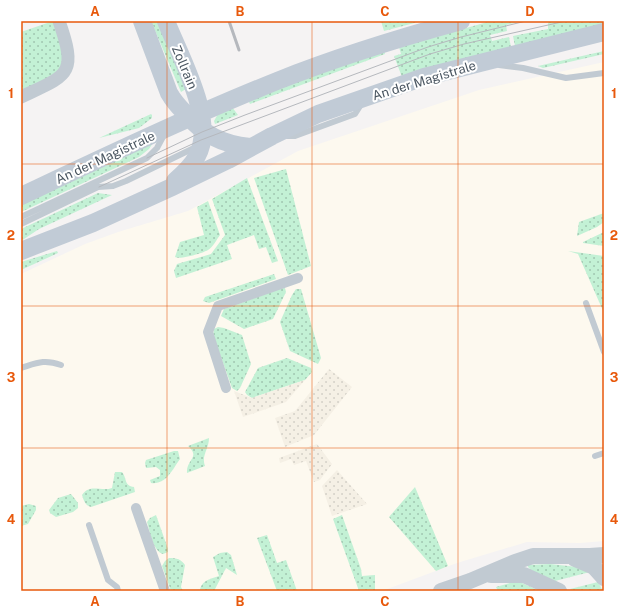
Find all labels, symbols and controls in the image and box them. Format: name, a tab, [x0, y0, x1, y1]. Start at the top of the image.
text: A	[90, 4, 100, 19]
text: B	[236, 4, 245, 19]
text: C	[380, 4, 390, 19]
text: D	[525, 4, 535, 19]
street label: Zollrain	[169, 43, 200, 91]
street label: An der Magistrale	[371, 58, 478, 103]
text: 1	[8, 86, 14, 101]
text: 1	[611, 86, 617, 101]
street label: An der Magistrale	[53, 128, 157, 187]
text: 2	[7, 228, 15, 243]
text: 2	[610, 228, 618, 243]
text: 3	[7, 370, 16, 385]
text: 3	[610, 370, 619, 385]
text: 4	[7, 512, 16, 527]
text: 4	[610, 512, 619, 527]
text: A	[90, 594, 100, 609]
text: B	[236, 594, 245, 609]
text: C	[380, 594, 390, 609]
text: D	[525, 594, 535, 609]

